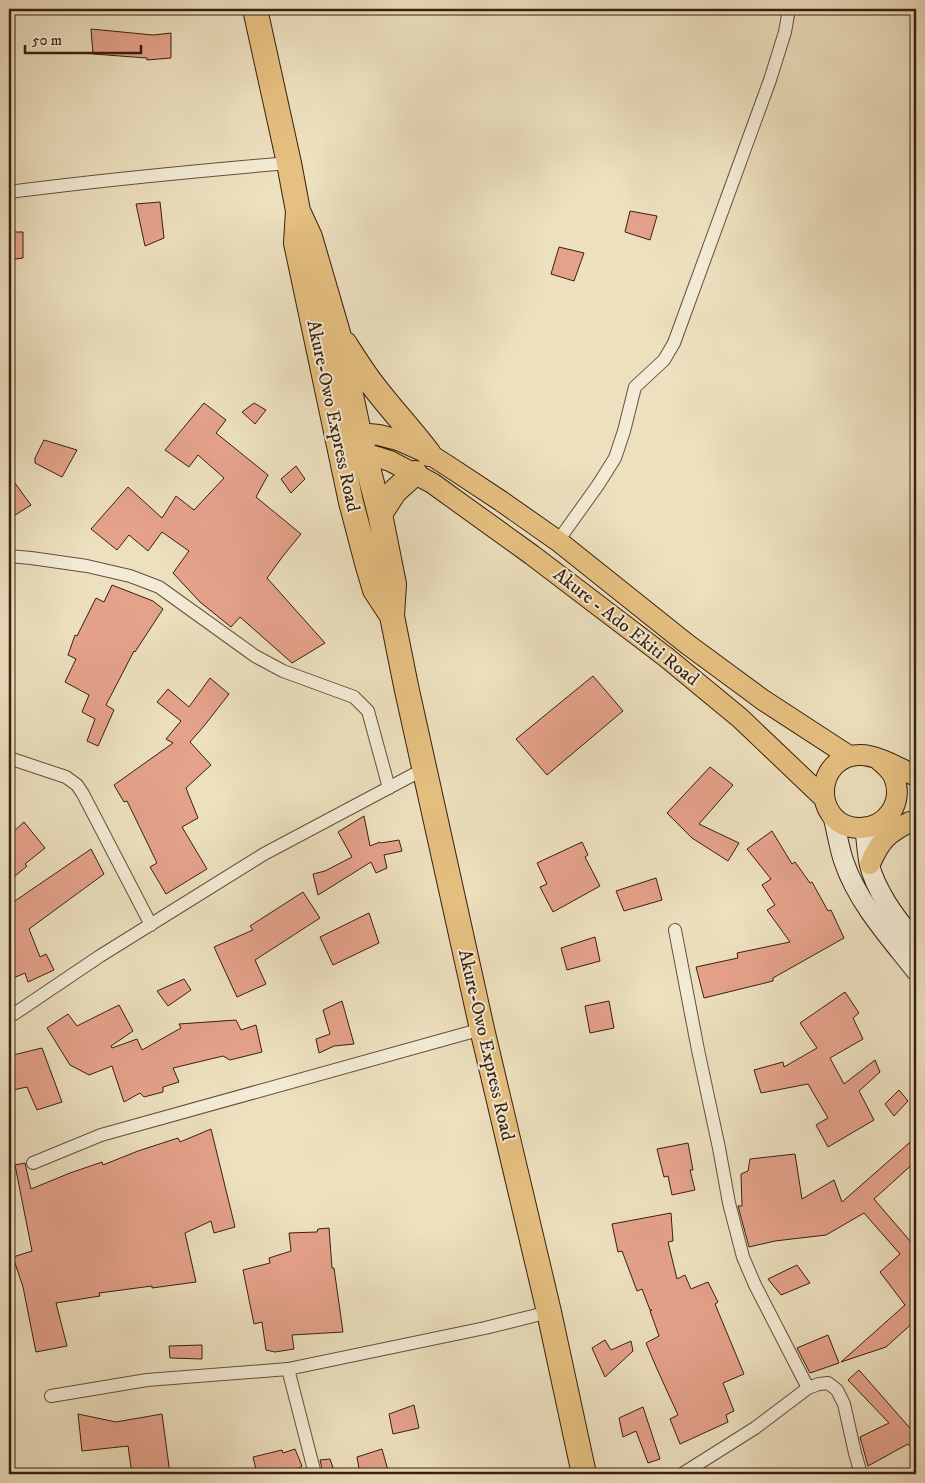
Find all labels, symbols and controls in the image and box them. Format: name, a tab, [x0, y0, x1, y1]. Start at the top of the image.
scale bar	[25, 22, 141, 54]
text: 50 m	[32, 31, 62, 50]
street label: Akure-Owo Express Road	[301, 318, 365, 514]
street label: Akure - Ado Ekiti Road	[549, 563, 704, 691]
street label: Akure-Owo Express Road	[453, 947, 519, 1143]

